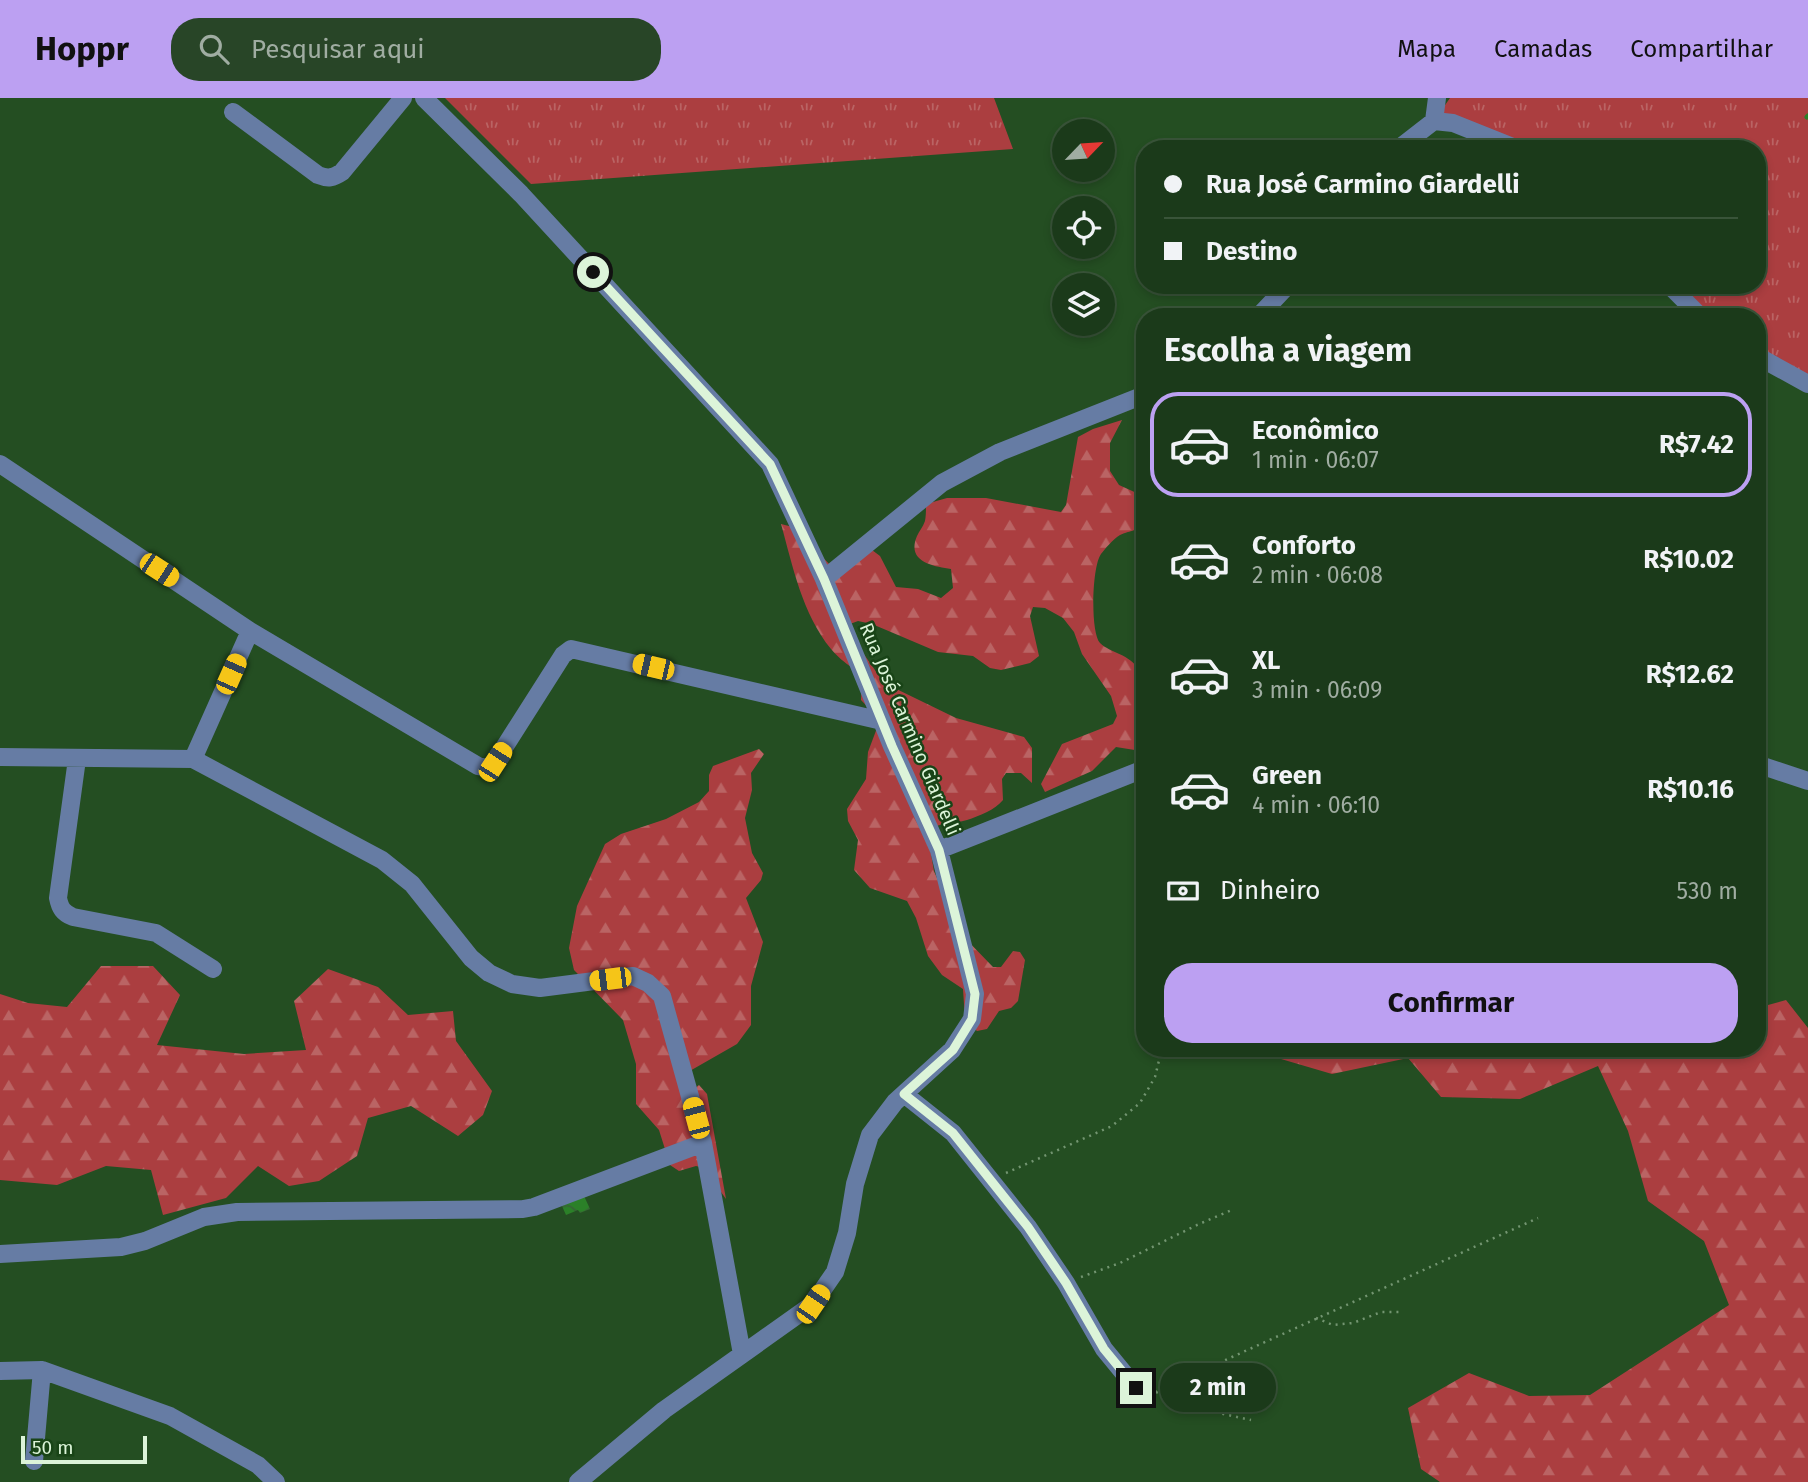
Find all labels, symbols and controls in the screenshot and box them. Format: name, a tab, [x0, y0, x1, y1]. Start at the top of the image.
search box	[171, 18, 661, 81]
text: Hoppr	[35, 29, 129, 69]
icon: search	[195, 30, 233, 68]
text: Pesquisar aqui	[251, 34, 425, 65]
text: Mapa	[1397, 35, 1456, 63]
text: Camadas	[1494, 35, 1592, 63]
text: Compartilhar	[1630, 35, 1773, 63]
north arrow	[1052, 119, 1115, 182]
map controls	[1052, 119, 1115, 336]
text: Rua José Carmino Giardelli	[1206, 169, 1520, 200]
button: locate	[1052, 196, 1115, 259]
text: Destino	[1206, 236, 1297, 267]
route start	[577, 256, 609, 288]
button: layers	[1052, 273, 1115, 336]
text: Escolha a viagem	[1164, 331, 1412, 369]
icon: car	[1168, 413, 1231, 476]
text: Econômico	[1252, 415, 1379, 446]
text: R$7.42	[1659, 429, 1734, 460]
text: 1 min · 06:07	[1252, 446, 1379, 474]
icon: car	[1168, 528, 1231, 591]
text: Conforto	[1252, 530, 1356, 561]
text: R$10.02	[1643, 544, 1734, 575]
car	[136, 550, 183, 590]
text: 2 min · 06:08	[1252, 561, 1383, 589]
street label: Rua José Carmino Giardelli	[855, 619, 965, 839]
icon: car	[1168, 643, 1231, 706]
text: XL	[1252, 645, 1280, 676]
car	[213, 651, 250, 697]
car	[631, 652, 676, 682]
text: R$12.62	[1646, 659, 1734, 690]
text: 3 min · 06:09	[1252, 676, 1382, 704]
car	[475, 739, 516, 785]
icon: car	[1168, 758, 1231, 821]
text: Green	[1252, 760, 1322, 791]
text: R$10.16	[1647, 774, 1734, 805]
text: 4 min · 06:10	[1252, 791, 1380, 819]
icon: cash	[1164, 872, 1202, 910]
text: Dinheiro	[1220, 875, 1321, 906]
text: 530 m	[1677, 877, 1738, 905]
button: Confirmar	[1164, 963, 1738, 1043]
car	[588, 966, 633, 992]
car	[681, 1095, 712, 1141]
car	[793, 1281, 834, 1327]
callout: 2 min	[1160, 1364, 1276, 1412]
route end	[1120, 1372, 1152, 1404]
text: 2 min	[1190, 1373, 1246, 1401]
scale bar	[21, 1433, 147, 1465]
text: 50 m	[32, 1436, 73, 1459]

